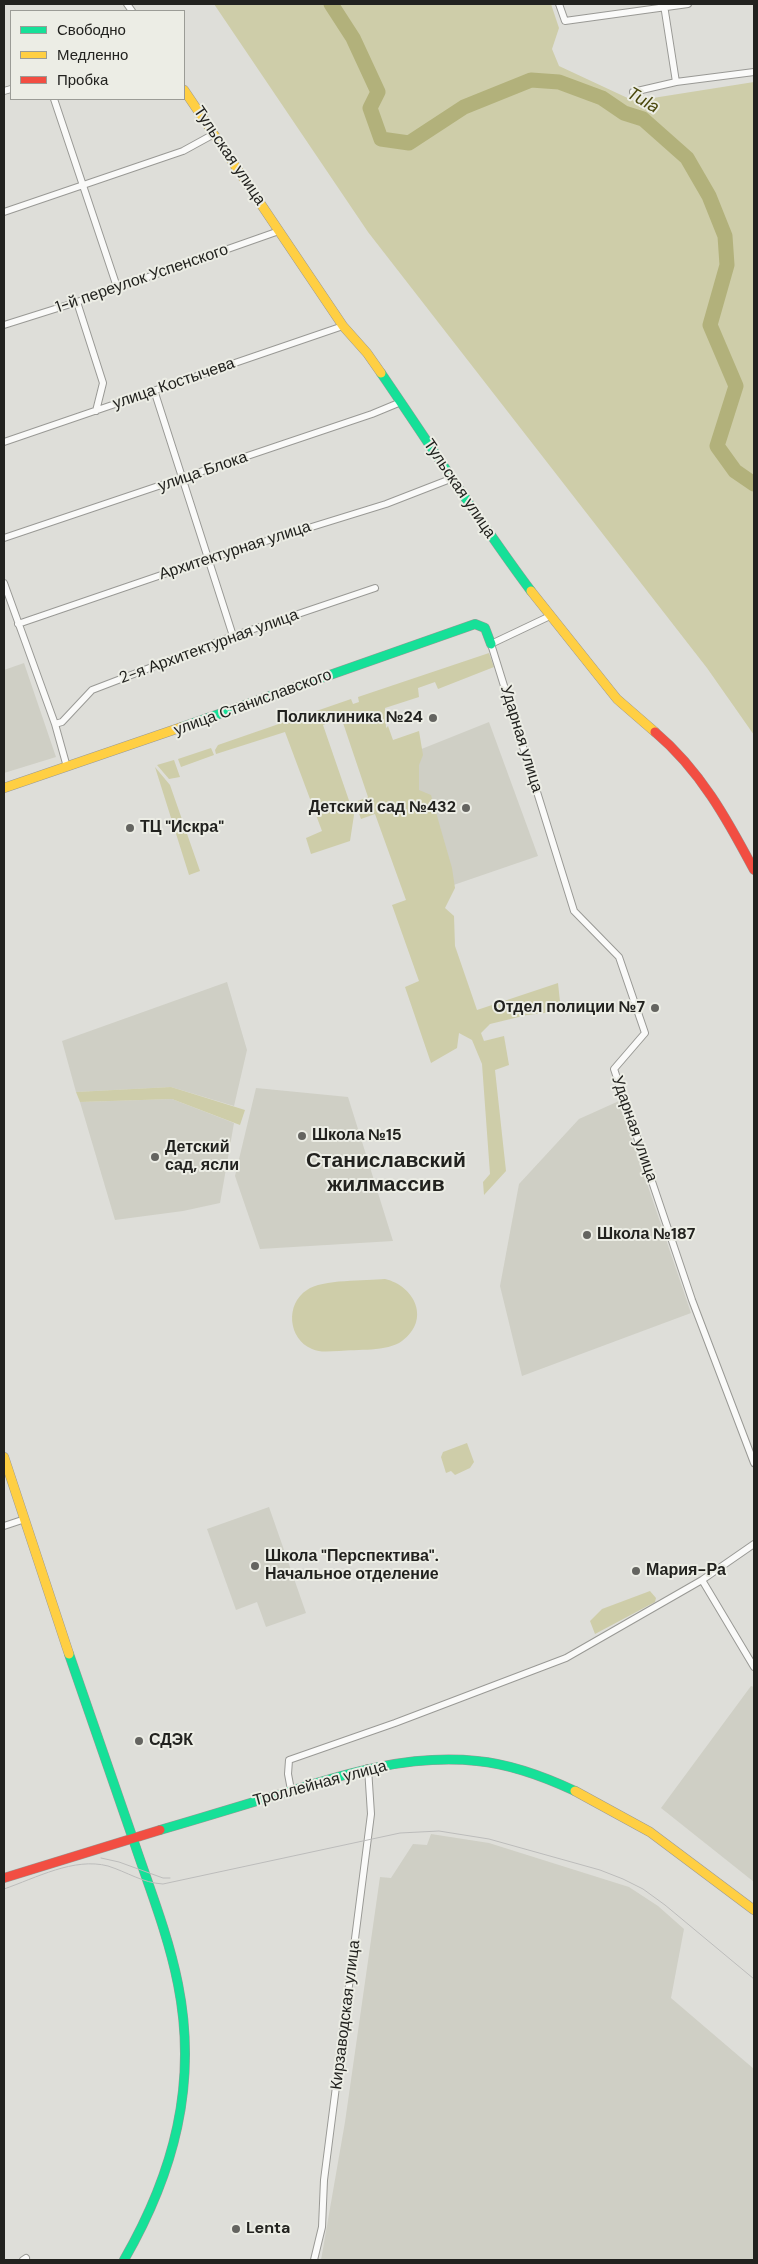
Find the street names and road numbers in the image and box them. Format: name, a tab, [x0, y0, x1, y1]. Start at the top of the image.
street label: Тульская улица	[189, 103, 269, 209]
street label: 1-й переулок Успенского	[53, 240, 231, 318]
street label: улица Костычева	[110, 354, 238, 414]
street label: Тульская улица	[419, 436, 499, 542]
street label: улица Блока	[156, 448, 250, 496]
street label: Архитектурная улица	[157, 517, 313, 585]
street label: 2-я Архитектурная улица	[117, 606, 301, 688]
street label: улица Станиславского	[171, 665, 335, 741]
street label: Ударная улица	[496, 683, 546, 795]
street label: Ударная улица	[607, 1074, 661, 1184]
street label: Троллейная улица	[251, 1757, 389, 1811]
street label: Кирзаводская улица	[327, 1939, 365, 2091]

